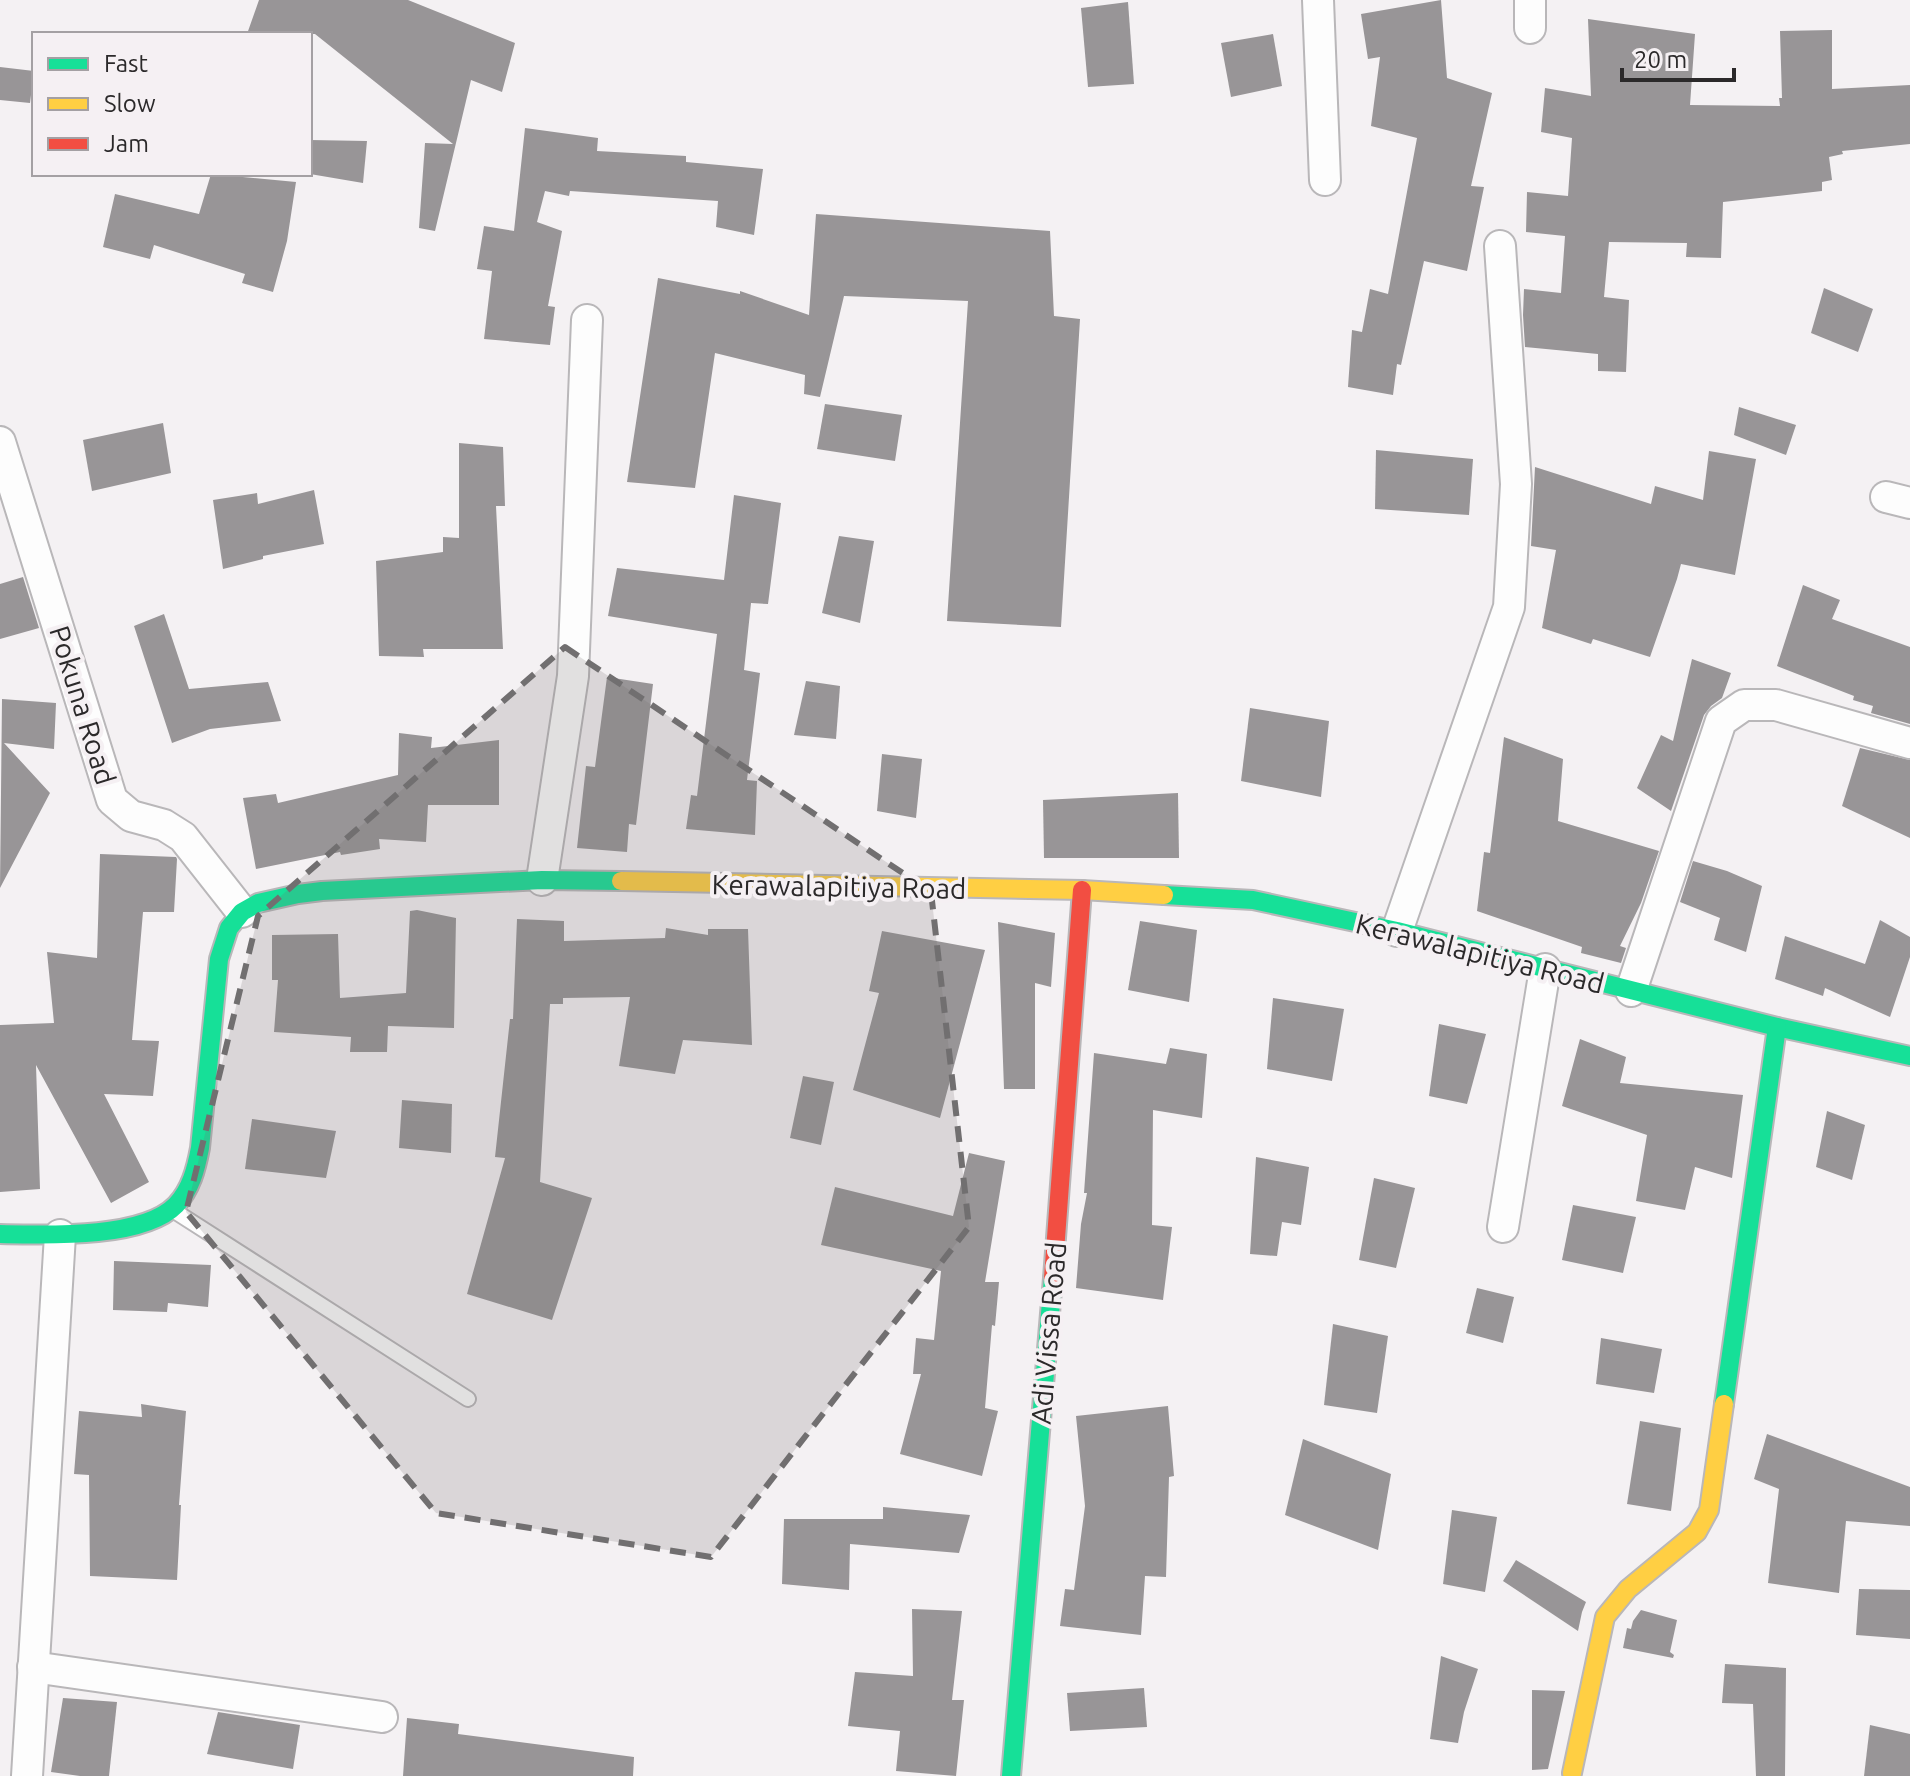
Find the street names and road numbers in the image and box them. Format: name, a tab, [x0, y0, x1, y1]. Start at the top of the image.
street label: Pokuna Road	[44, 622, 122, 788]
street label: Kerawalapitiya Road	[711, 868, 967, 904]
street label: Kerawalapitiya Road	[1353, 907, 1607, 999]
street label: Adi Vissa Road	[1025, 1241, 1071, 1425]

